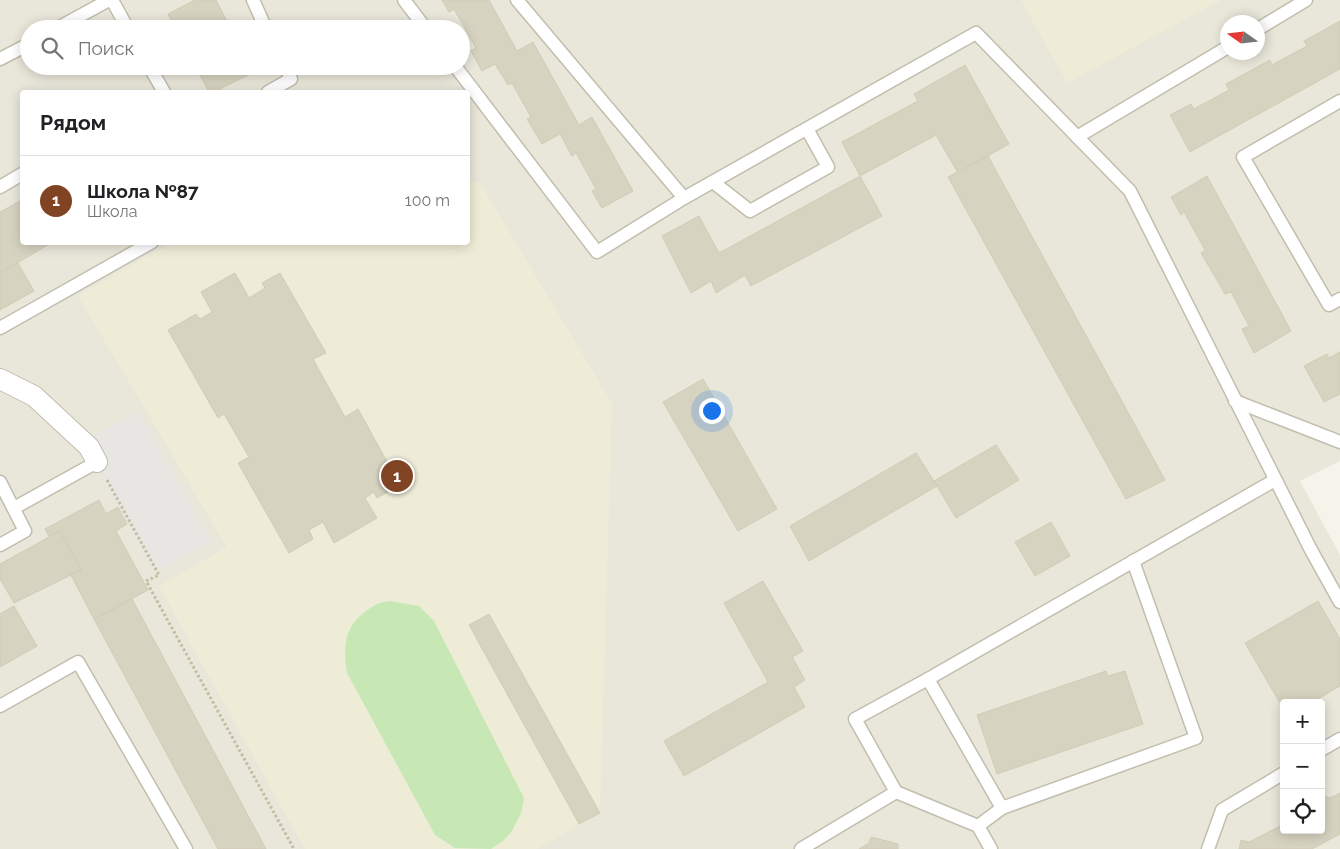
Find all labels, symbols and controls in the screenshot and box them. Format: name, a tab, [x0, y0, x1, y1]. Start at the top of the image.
north arrow	[1220, 15, 1265, 60]
search box	[20, 20, 470, 75]
icon: search	[38, 34, 66, 62]
text: Поиск	[78, 37, 134, 59]
text: Рядом	[40, 110, 106, 135]
text: Школа №87	[87, 180, 199, 202]
text: 1	[52, 191, 60, 210]
text: 100 m	[405, 191, 450, 210]
text: Школа	[87, 202, 137, 221]
your location	[699, 398, 725, 424]
pin: 1	[381, 457, 413, 495]
map controls	[1280, 699, 1325, 834]
button: +	[1280, 699, 1325, 744]
button: −	[1280, 744, 1325, 789]
button: locate	[1280, 789, 1325, 834]

